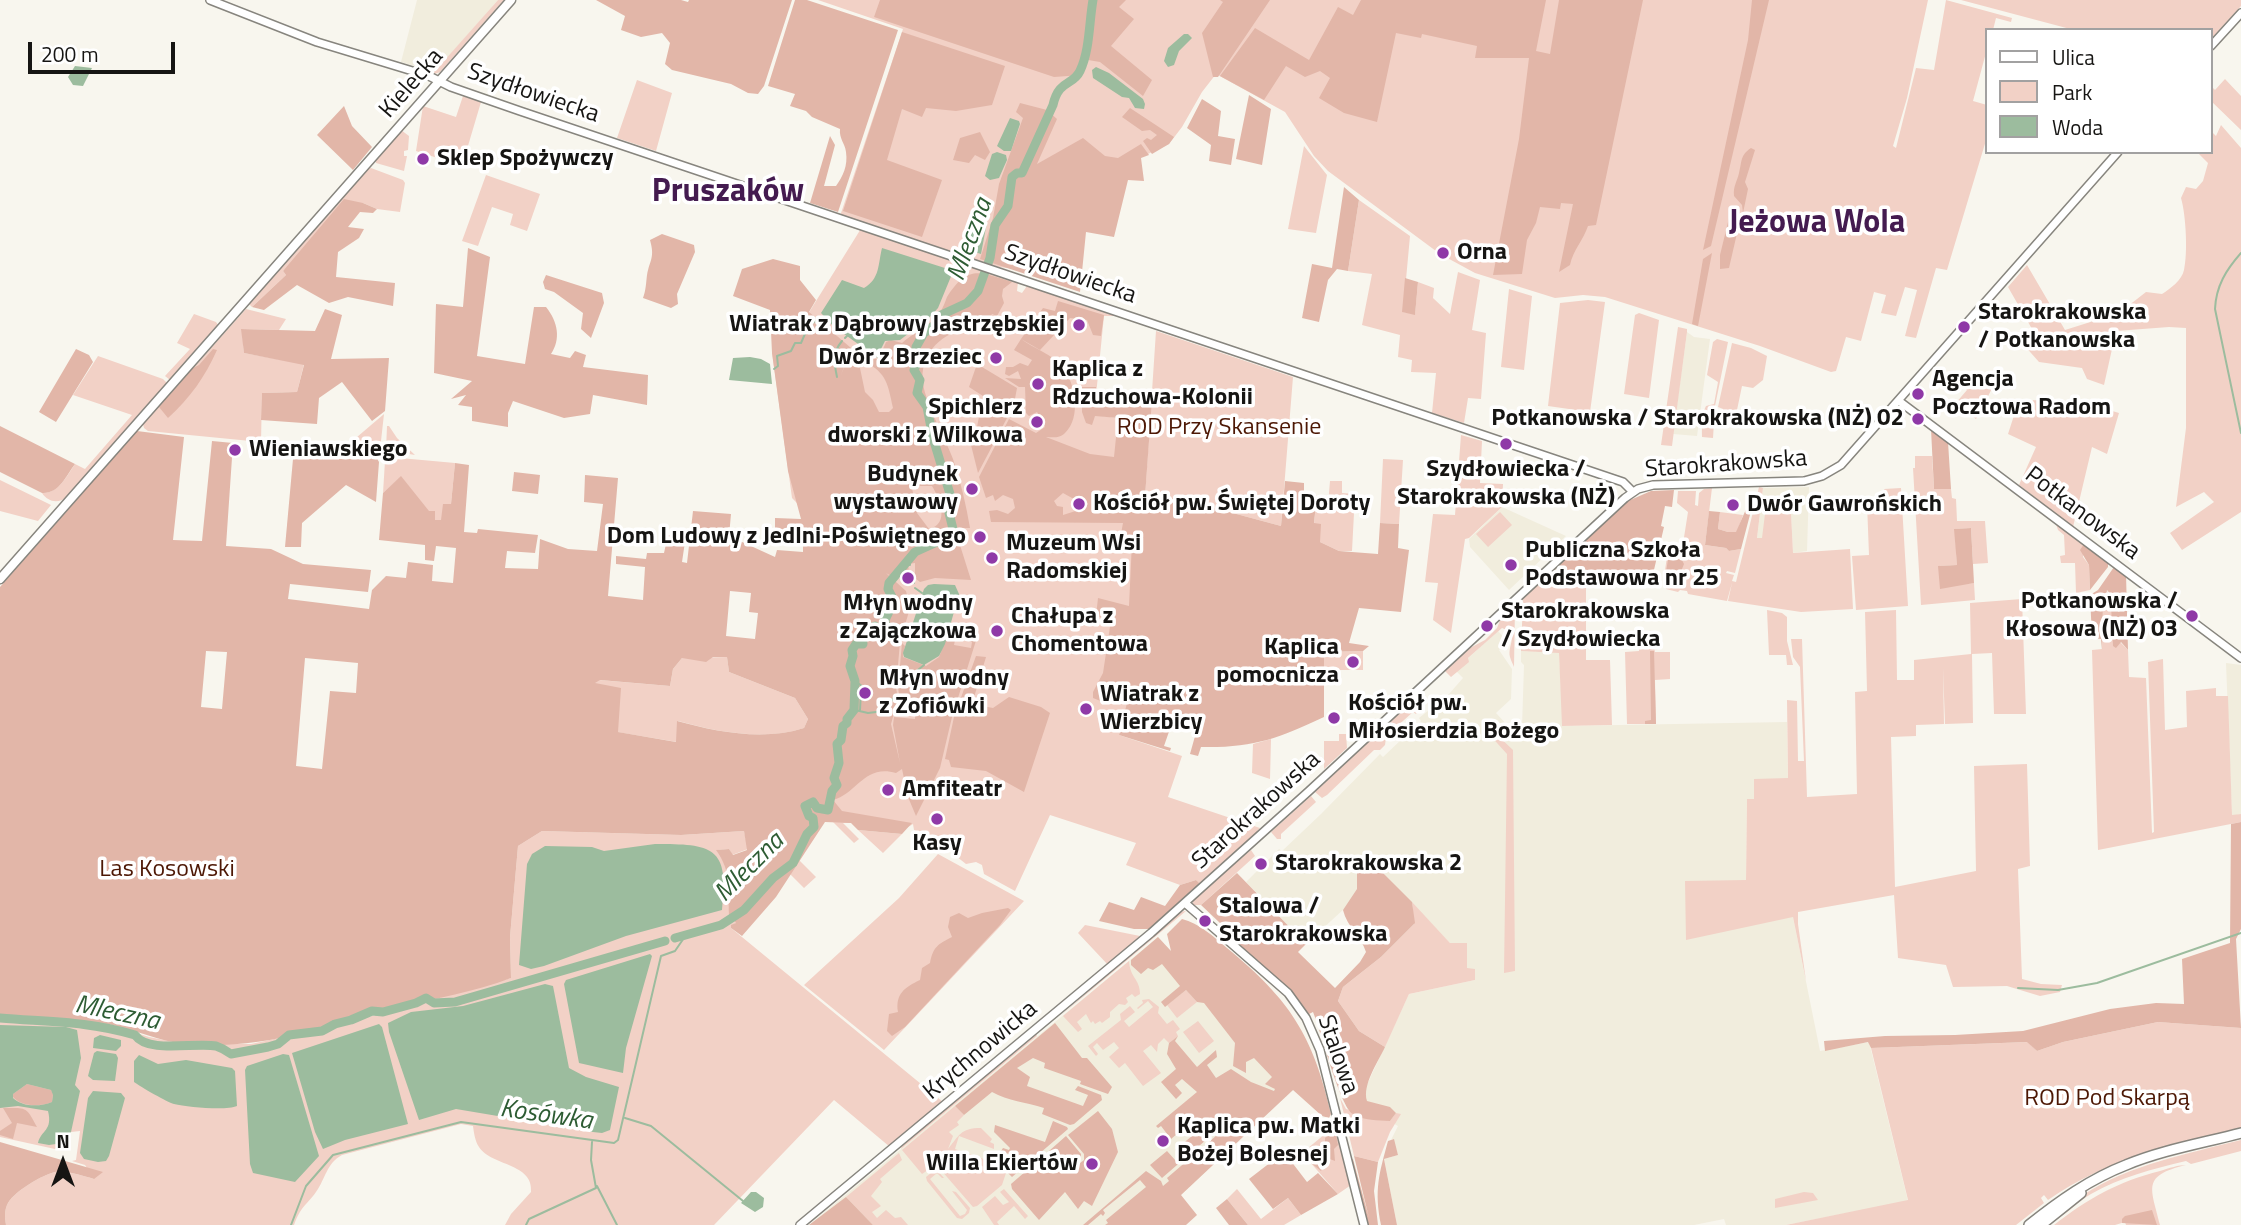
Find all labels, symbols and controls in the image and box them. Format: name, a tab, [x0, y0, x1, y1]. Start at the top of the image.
scale bar	[32, 28, 178, 72]
legend	[1986, 28, 2213, 154]
text: 200 m	[41, 38, 98, 70]
text: Ulica	[2052, 41, 2095, 73]
street label: Kielecka	[374, 43, 450, 125]
street label: Szydłowiecka	[463, 58, 603, 130]
text: Park	[2052, 76, 2092, 108]
text: Woda	[2052, 111, 2103, 143]
place label: Sklep Spożywczy	[437, 145, 613, 173]
marker: Sklep Spożywczy	[415, 151, 431, 167]
district label: Pruszaków	[652, 174, 804, 212]
water label: Mleczna	[942, 195, 1000, 285]
district label: Jeżowa Wola	[1729, 205, 1905, 243]
street label: Szydłowiecka	[1000, 239, 1140, 311]
place label: Orna	[1457, 239, 1507, 267]
marker: Orna	[1435, 245, 1451, 261]
place label: Starokrakowska / Potkanowska	[1978, 299, 2147, 355]
place label: Wiatrak z Dąbrowy Jastrzębskiej	[729, 311, 1065, 339]
marker: Wiatrak z Dąbrowy Jastrzębskiej	[1071, 317, 1087, 333]
marker: Starokrakowska / Potkanowska	[1956, 319, 1972, 335]
place label: Dwór z Brzeziec	[818, 344, 982, 372]
marker: Dwór z Brzeziec	[988, 350, 1004, 366]
place label: Kaplica z Rdzuchowa-Kolonii	[1052, 356, 1253, 412]
place label: Agencja Pocztowa Radom	[1932, 366, 2111, 422]
marker: Kaplica z Rdzuchowa-Kolonii	[1030, 376, 1046, 392]
marker: Agencja Pocztowa Radom	[1910, 386, 1926, 402]
place label: Spichlerz dworski z Wilkowa	[828, 394, 1023, 450]
place label: Potkanowska / Starokrakowska (NŻ) 02	[1491, 405, 1904, 433]
marker: Potkanowska / Starokrakowska (NŻ) 02	[1910, 411, 1926, 427]
marker: Spichlerz dworski z Wilkowa	[1029, 414, 1045, 430]
park label: ROD Przy Skansenie	[1117, 414, 1321, 442]
place label: Wieniawskiego	[249, 436, 408, 464]
marker: Szydłowiecka / Starokrakowska (NŻ)	[1498, 436, 1514, 452]
marker: Wieniawskiego	[227, 442, 243, 458]
street label: Starokrakowska	[1644, 445, 1808, 485]
place label: Szydłowiecka / Starokrakowska (NŻ)	[1397, 456, 1615, 512]
place label: Budynek wystawowy	[834, 461, 958, 517]
street label: Potkanowska	[2019, 461, 2145, 567]
marker: Budynek wystawowy	[964, 481, 980, 497]
place label: Kościół pw. Świętej Doroty	[1093, 490, 1370, 518]
place label: Dwór Gawrońskich	[1747, 491, 1942, 519]
marker: Kościół pw. Świętej Doroty	[1071, 496, 1087, 512]
marker: Dwór Gawrońskich	[1725, 497, 1741, 513]
place label: Dom Ludowy z Jedlni-Poświętnego	[607, 523, 966, 551]
marker: Dom Ludowy z Jedlni-Poświętnego	[972, 529, 988, 545]
place label: Muzeum Wsi Radomskiej	[1006, 530, 1141, 586]
place label: Publiczna Szkoła Podstawowa nr 25	[1525, 537, 1719, 593]
marker: Muzeum Wsi Radomskiej	[984, 550, 1000, 566]
marker: Publiczna Szkoła Podstawowa nr 25	[1503, 557, 1519, 573]
marker: Młyn wodny z Zajączkowa	[900, 570, 916, 586]
place label: Potkanowska / Kłosowa (NŻ) 03	[2005, 588, 2178, 644]
place label: Młyn wodny z Zajączkowa	[840, 590, 976, 646]
place label: Starokrakowska / Szydłowiecka	[1501, 598, 1670, 654]
place label: Chałupa z Chomentowa	[1011, 603, 1148, 659]
marker: Potkanowska / Kłosowa (NŻ) 03	[2184, 608, 2200, 624]
marker: Starokrakowska / Szydłowiecka	[1479, 618, 1495, 634]
marker: Chałupa z Chomentowa	[989, 623, 1005, 639]
place label: Kaplica pomocnicza	[1216, 634, 1339, 690]
marker: Kaplica pomocnicza	[1345, 654, 1361, 670]
place label: Młyn wodny z Zofiówki	[879, 665, 1009, 721]
place label: Wiatrak z Wierzbicy	[1100, 681, 1203, 737]
marker: Młyn wodny z Zofiówki	[857, 685, 873, 701]
place label: Kościół pw. Miłosierdzia Bożego	[1348, 690, 1559, 746]
marker: Wiatrak z Wierzbicy	[1078, 701, 1094, 717]
marker: Kościół pw. Miłosierdzia Bożego	[1326, 710, 1342, 726]
street label: Starokrakowska	[1187, 746, 1327, 876]
place label: Amfiteatr	[902, 776, 1002, 804]
marker: Amfiteatr	[880, 782, 896, 798]
marker: Kasy	[929, 811, 945, 827]
water label: Mleczna	[709, 827, 791, 909]
place label: Kasy	[912, 830, 962, 858]
place label: Starokrakowska 2	[1275, 850, 1462, 878]
park label: Las Kosowski	[99, 856, 235, 884]
marker: Starokrakowska 2	[1253, 856, 1269, 872]
place label: Stalowa / Starokrakowska	[1219, 893, 1388, 949]
marker: Stalowa / Starokrakowska	[1197, 913, 1213, 929]
water label: Mleczna	[72, 990, 162, 1038]
street label: Krychnowicka	[918, 995, 1044, 1107]
street label: Stalowa	[1310, 1012, 1364, 1098]
park label: ROD Pod Skarpą	[2024, 1085, 2190, 1113]
water label: Kosówka	[498, 1094, 594, 1138]
place label: Kaplica pw. Matki Bożej Bolesnej	[1177, 1113, 1360, 1169]
text: N	[56, 1126, 70, 1155]
north arrow	[28, 1127, 98, 1197]
marker: Kaplica pw. Matki Bożej Bolesnej	[1155, 1133, 1171, 1149]
place label: Willa Ekiertów	[926, 1150, 1078, 1178]
marker: Willa Ekiertów	[1084, 1156, 1100, 1172]

